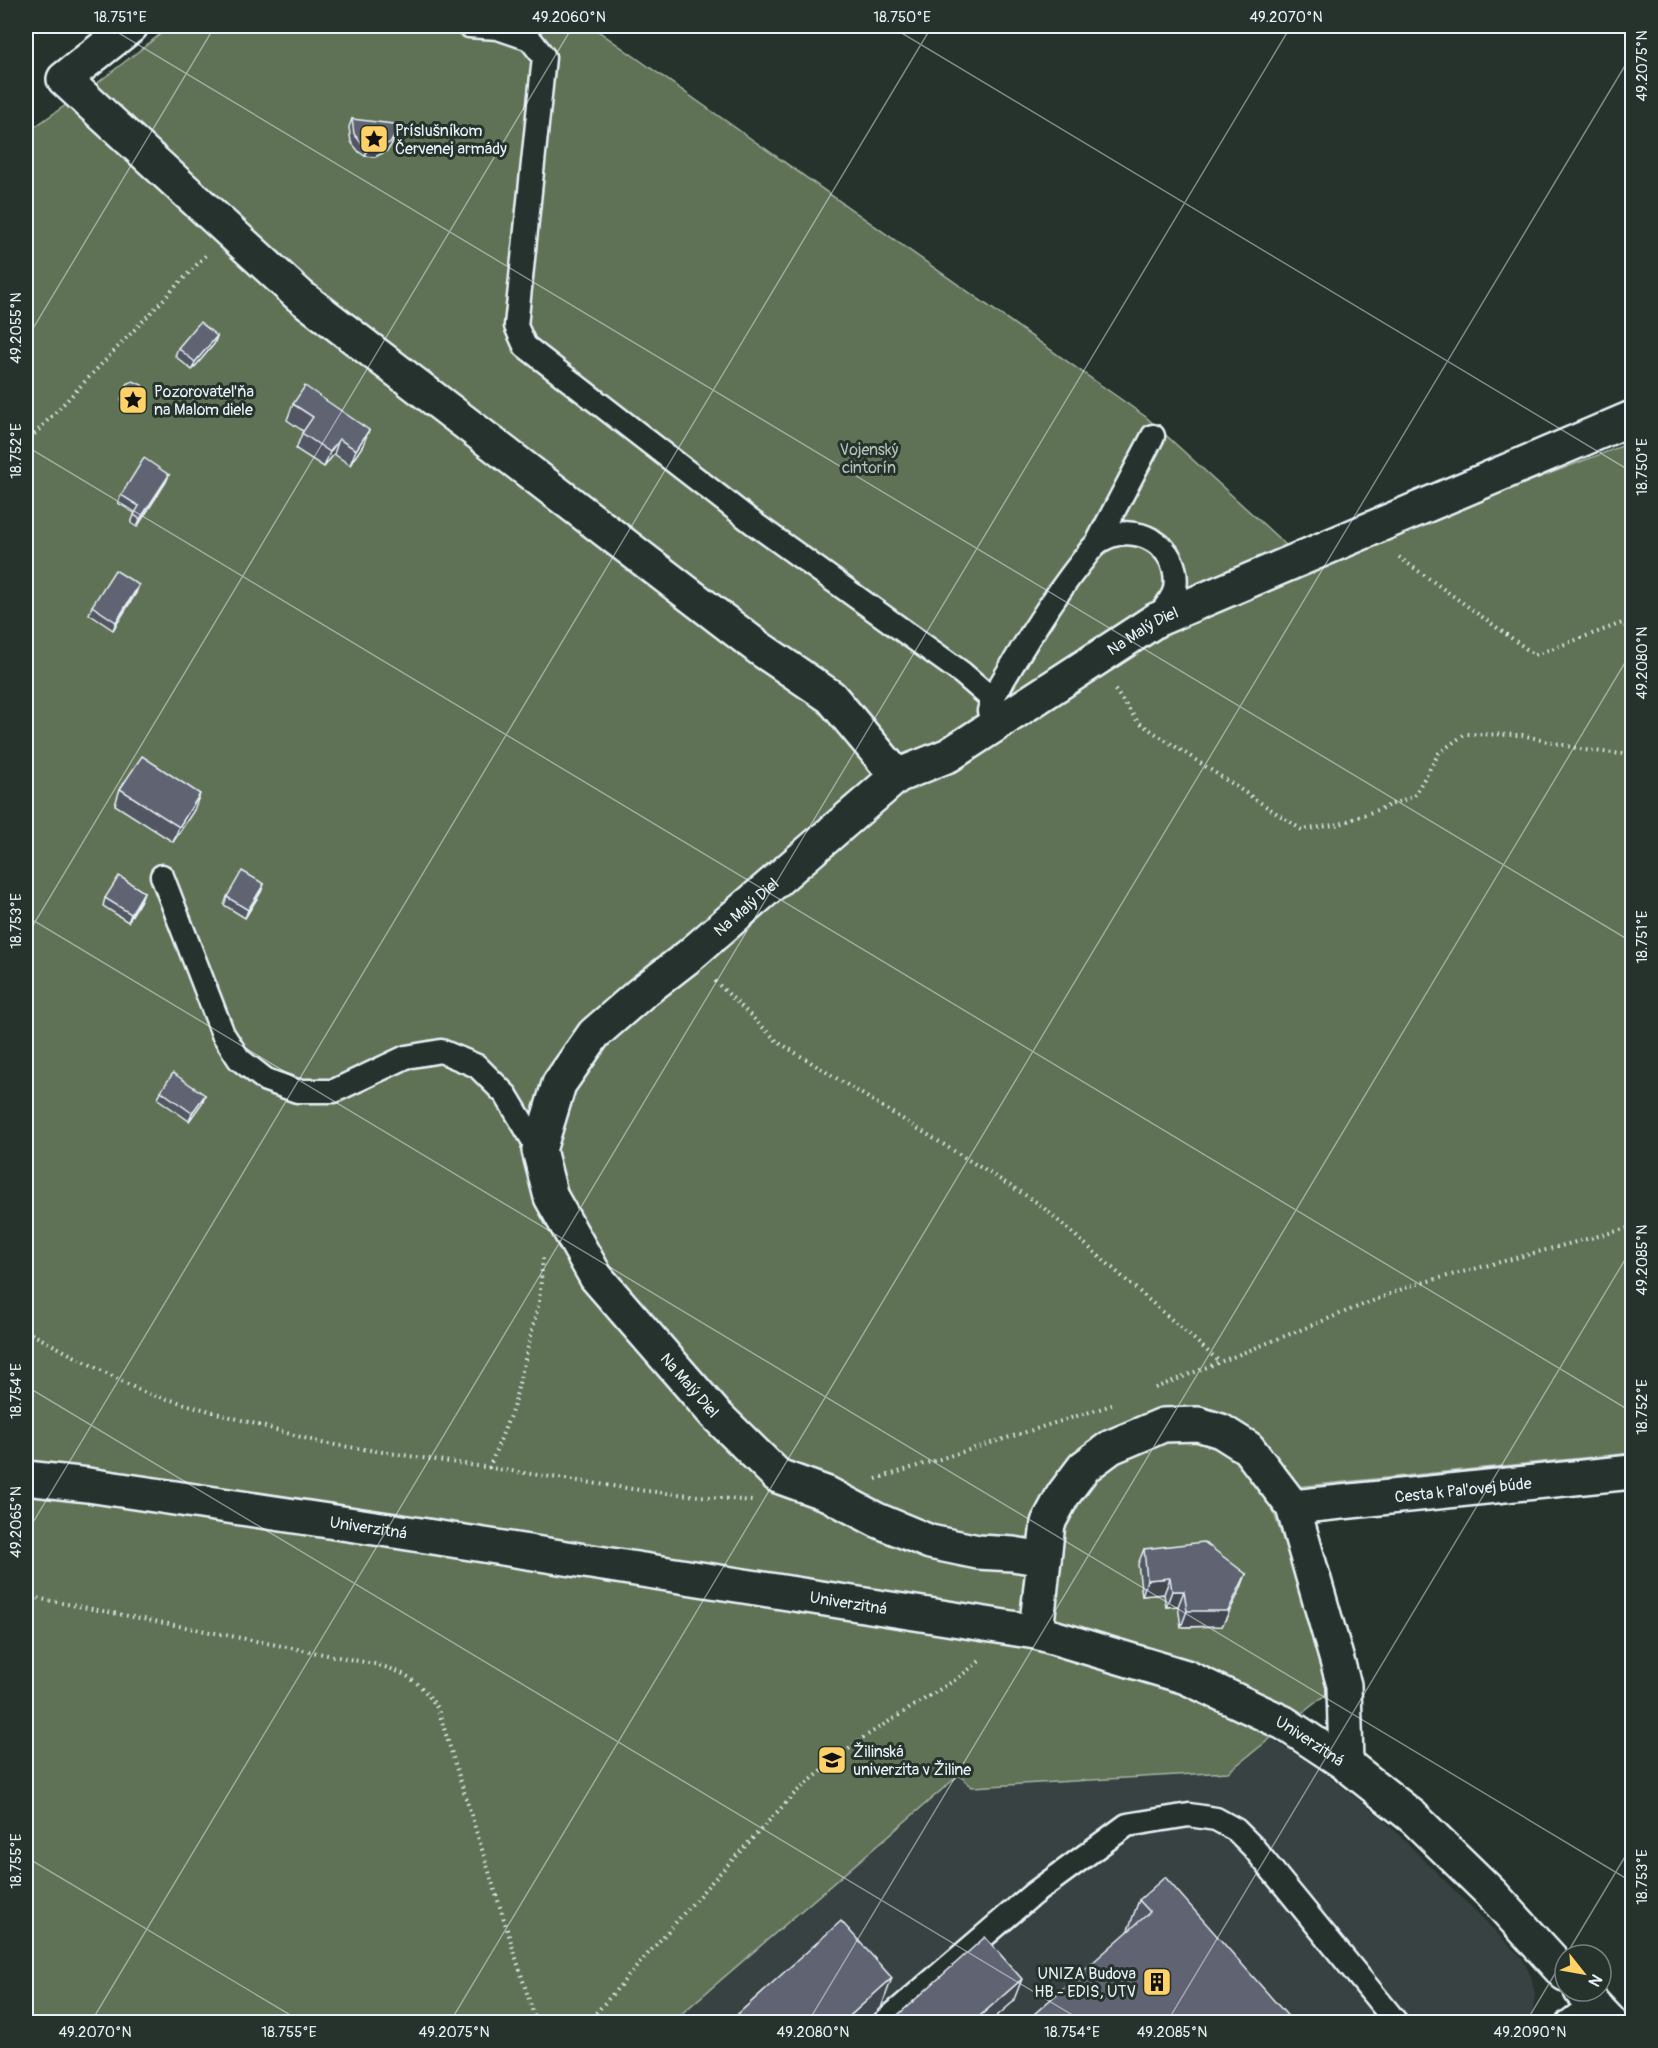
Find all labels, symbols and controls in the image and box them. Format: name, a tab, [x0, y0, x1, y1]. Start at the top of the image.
text: 18.751°E	[93, 8, 147, 27]
text: 49.2060°N	[532, 8, 606, 27]
text: 18.750°E	[873, 8, 931, 27]
text: 49.2070°N	[1249, 8, 1323, 27]
text: 49.2075°N	[1633, 30, 1652, 102]
place label: Príslušníkom Červenej armády	[395, 121, 507, 159]
place icon: Príslušníkom Červenej armády	[358, 123, 390, 155]
text: 49.2055°N	[7, 292, 26, 364]
place label: Pozorovateľňa na Malom diele	[154, 382, 254, 420]
place icon: Pozorovateľňa na Malom diele	[117, 384, 149, 416]
text: 18.752°E	[7, 423, 26, 479]
text: 18.750°E	[1633, 438, 1652, 496]
park label: Vojenský cintorín	[840, 440, 899, 478]
street label: Na Malý Diel	[1104, 603, 1181, 660]
text: 49.2080°N	[1633, 627, 1652, 699]
street label: Na Malý Diel	[710, 874, 783, 941]
text: 18.753°E	[7, 893, 26, 949]
text: 18.751°E	[1633, 910, 1652, 964]
text: 49.2085°N	[1633, 1225, 1652, 1295]
street label: Na Malý Diel	[656, 1349, 723, 1422]
text: 18.754°E	[7, 1363, 26, 1419]
text: 18.752°E	[1633, 1379, 1652, 1435]
street label: Cesta k Paľovej búde	[1394, 1473, 1533, 1507]
text: 49.2065°N	[7, 1486, 26, 1558]
street label: Univerzitná	[328, 1512, 408, 1544]
street label: Univerzitná	[808, 1588, 889, 1619]
street label: Univerzitná	[1272, 1712, 1348, 1771]
place label: Žilinská univerzita v Žiline	[853, 1742, 971, 1780]
school or university icon: Žilinská univerzita v Žiline	[816, 1744, 848, 1776]
text: 18.755°E	[7, 1833, 26, 1889]
text: 18.753°E	[1633, 1849, 1652, 1905]
north arrow	[1553, 1943, 1613, 2003]
place label: UNIZA Budova HB - EDIS, UTV	[1034, 1964, 1136, 2002]
building icon: UNIZA Budova HB - EDIS, UTV	[1141, 1966, 1173, 1998]
text: N	[1584, 1970, 1606, 1990]
text: 49.2070°N	[58, 2023, 132, 2042]
text: 18.755°E	[261, 2023, 317, 2042]
text: 49.2075°N	[418, 2023, 490, 2042]
text: 49.2080°N	[777, 2023, 849, 2042]
text: 18.754°E	[1044, 2023, 1100, 2042]
text: 49.2085°N	[1137, 2023, 1207, 2042]
text: 49.2090°N	[1493, 2023, 1567, 2042]

